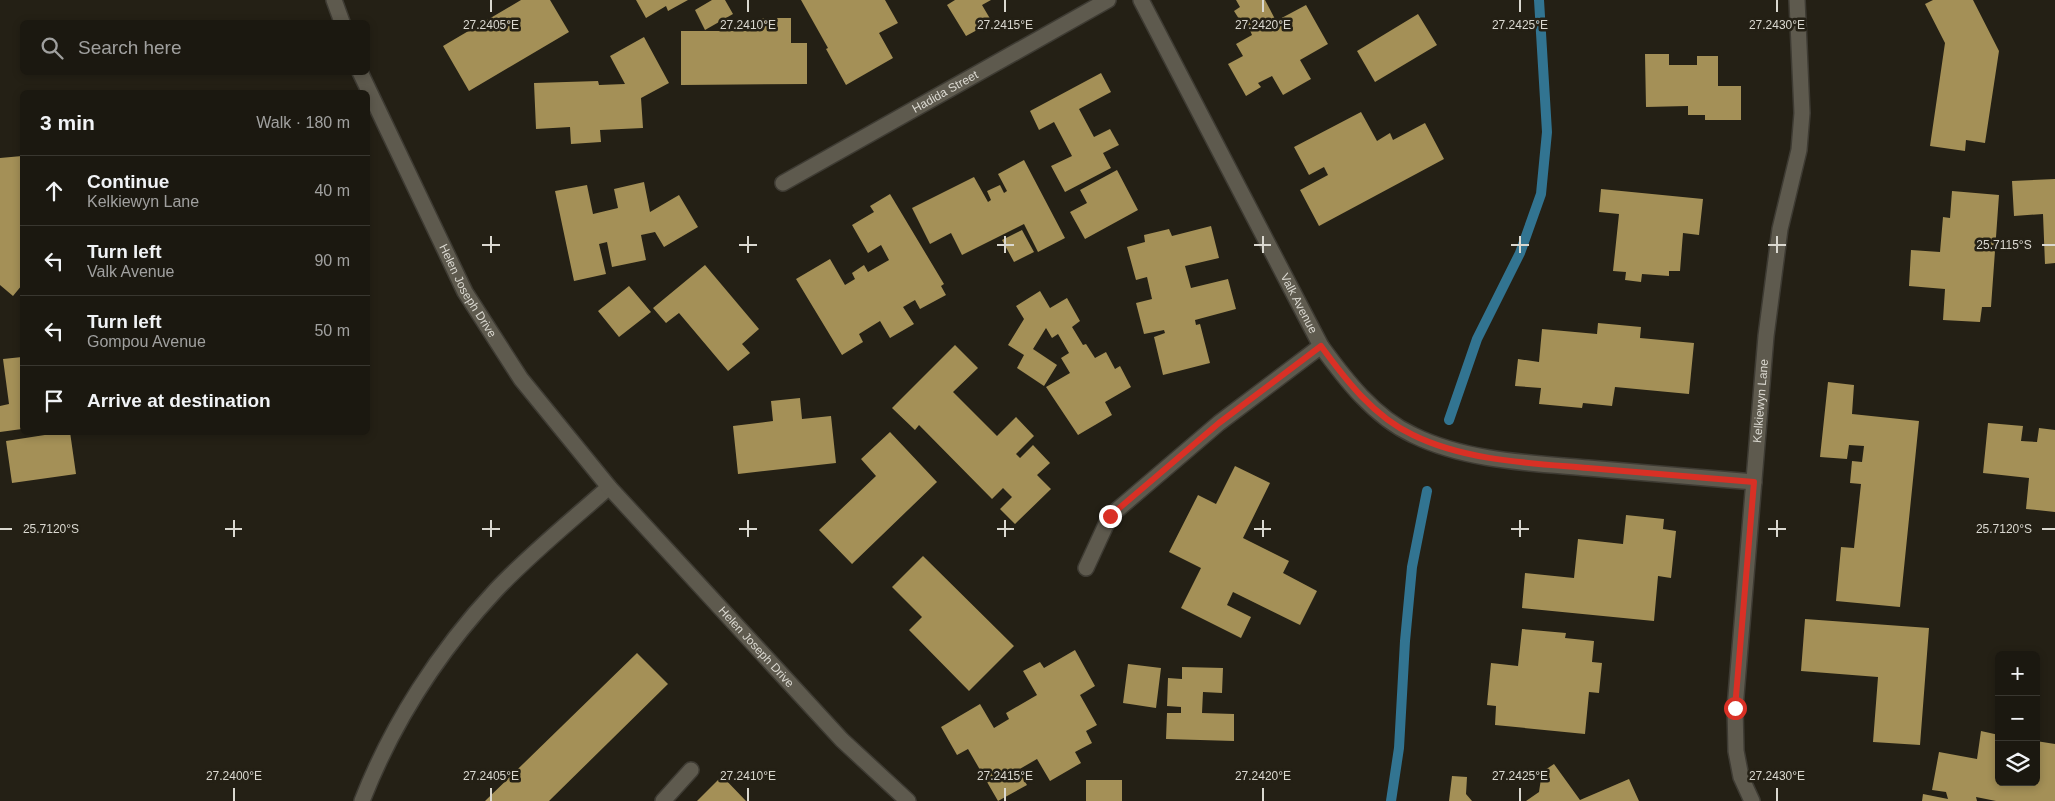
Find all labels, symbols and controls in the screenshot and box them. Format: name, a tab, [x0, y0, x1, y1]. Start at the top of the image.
text: 27.2405°E	[463, 18, 519, 32]
text: 27.2410°E	[720, 18, 776, 32]
text: 27.2415°E	[977, 18, 1033, 32]
text: 27.2420°E	[1235, 18, 1291, 32]
text: 27.2425°E	[1492, 18, 1548, 32]
text: 27.2430°E	[1749, 18, 1805, 32]
search box	[20, 20, 370, 75]
icon: search	[38, 34, 66, 62]
text: Search here	[78, 37, 182, 58]
street label: Hadida Street	[910, 67, 981, 116]
text: 3 min	[40, 111, 95, 134]
text: Walk · 180 m	[256, 114, 350, 131]
text: Continue	[87, 171, 169, 192]
icon: ahead	[40, 177, 68, 205]
text: 40 m	[314, 182, 350, 199]
text: Kelkiewyn Lane	[87, 193, 199, 210]
text: 25.7115°S	[1976, 238, 2032, 252]
text: Turn left	[87, 241, 162, 262]
street label: Helen Joseph Drive	[436, 242, 500, 340]
icon: left	[40, 247, 68, 275]
text: 90 m	[314, 252, 350, 269]
text: Valk Avenue	[87, 263, 174, 280]
street label: Valk Avenue	[1277, 271, 1320, 336]
text: Turn left	[87, 311, 162, 332]
icon: left	[40, 317, 68, 345]
text: 50 m	[314, 322, 350, 339]
text: Gompou Avenue	[87, 333, 206, 350]
street label: Kelkiewyn Lane	[1750, 358, 1771, 443]
icon: arrive	[40, 387, 68, 415]
text: Arrive at destination	[87, 390, 271, 411]
route end	[1099, 505, 1122, 528]
text: 25.7120°S	[23, 522, 79, 536]
text: 25.7120°S	[1976, 522, 2032, 536]
street label: Helen Joseph Drive	[716, 604, 797, 690]
map controls	[1995, 651, 2040, 786]
button: +	[1995, 651, 2040, 696]
button: −	[1995, 696, 2040, 741]
route start	[1724, 697, 1747, 720]
button: layers	[1995, 741, 2040, 786]
text: 27.2400°E	[206, 769, 262, 783]
text: 27.2405°E	[463, 769, 519, 783]
text: 27.2410°E	[720, 769, 776, 783]
text: 27.2415°E	[977, 769, 1033, 783]
text: 27.2420°E	[1235, 769, 1291, 783]
text: 27.2425°E	[1492, 769, 1548, 783]
text: 27.2430°E	[1749, 769, 1805, 783]

